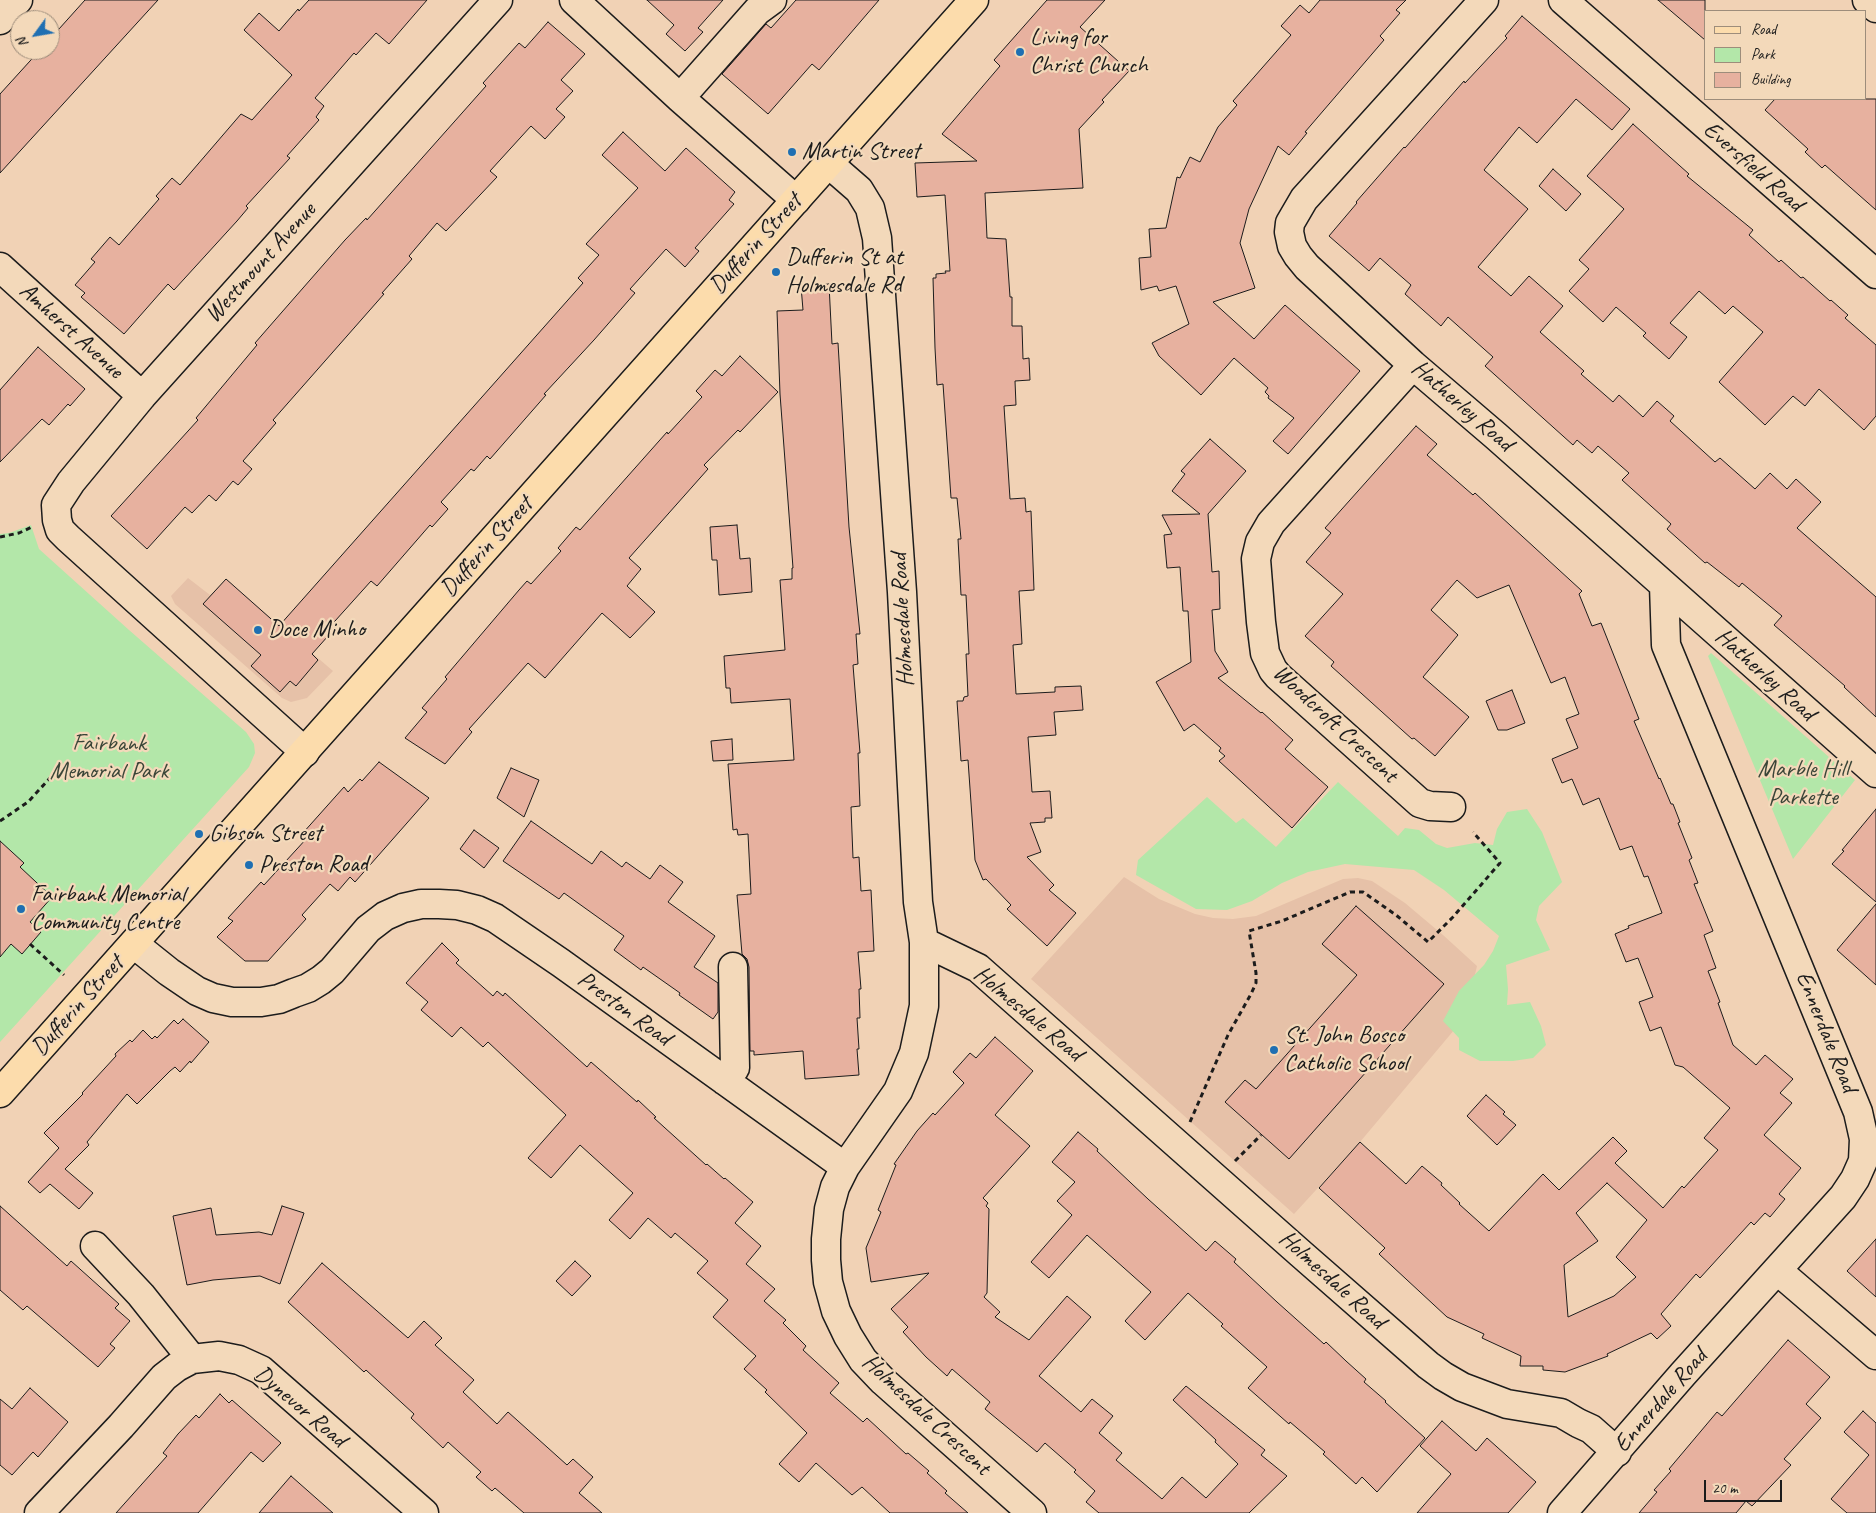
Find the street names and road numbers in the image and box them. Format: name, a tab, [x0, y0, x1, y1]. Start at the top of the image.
street label: Eversfield Road	[1697, 116, 1809, 218]
street label: Dufferin Street	[704, 188, 808, 300]
street label: Westmount Avenue	[199, 197, 323, 329]
street label: Amherst Avenue	[13, 277, 129, 385]
street label: Hatherley Road	[1405, 354, 1519, 458]
street label: Dufferin Street	[435, 491, 539, 603]
street label: Holmesdale Road	[885, 552, 921, 688]
street label: Hatherley Road	[1709, 622, 1821, 728]
street label: Woodcroft Crescent	[1267, 659, 1403, 789]
street label: Dufferin Street	[26, 950, 130, 1062]
street label: Holmesdale Road	[967, 960, 1089, 1068]
street label: Preston Road	[571, 965, 677, 1053]
street label: Ennerdale Road	[1789, 967, 1863, 1097]
street label: Holmesdale Road	[1273, 1225, 1391, 1335]
street label: Ennerdale Road	[1608, 1343, 1714, 1459]
street label: Holmesdale Crescent	[856, 1348, 996, 1482]
street label: Dynevor Road	[248, 1360, 352, 1454]

